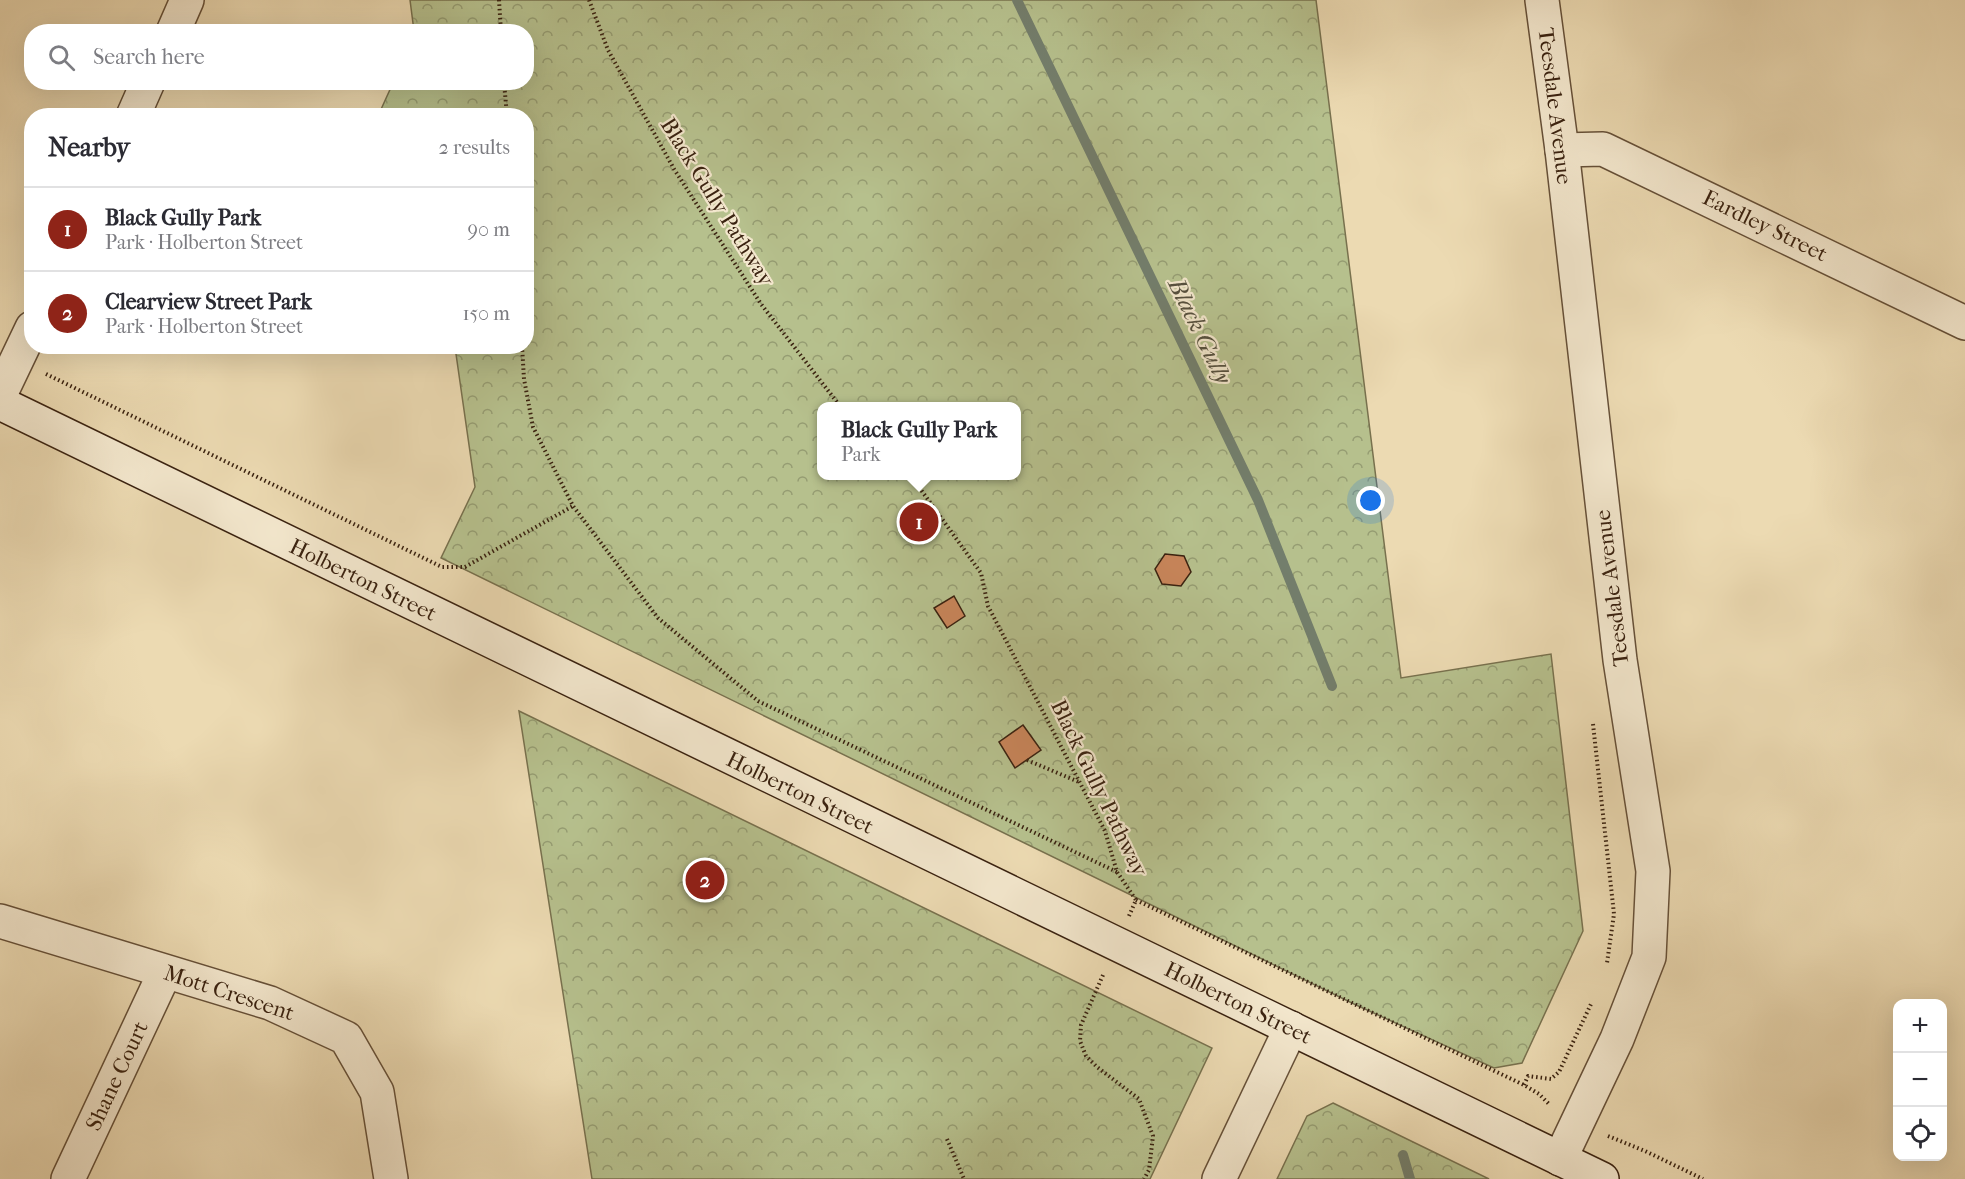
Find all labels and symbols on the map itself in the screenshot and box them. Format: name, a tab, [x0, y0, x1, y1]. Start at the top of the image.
street label: Teesdale Avenue	[1532, 26, 1578, 186]
street label: Black Gully Pathway	[655, 113, 780, 292]
street label: Eardley Street	[1698, 185, 1832, 267]
water label: Black Gully	[1162, 272, 1238, 389]
your location	[1356, 486, 1385, 515]
pin: 1	[900, 500, 938, 544]
street label: Teesdale Avenue	[1589, 508, 1635, 668]
street label: Holberton Street	[285, 533, 441, 627]
street label: Black Gully Pathway	[1045, 696, 1154, 882]
street label: Holberton Street	[722, 746, 878, 840]
pin: 2	[686, 858, 724, 902]
street label: Holberton Street	[1160, 956, 1316, 1050]
street label: Mott Crescent	[161, 960, 298, 1026]
street label: Shane Court	[80, 1017, 154, 1135]

